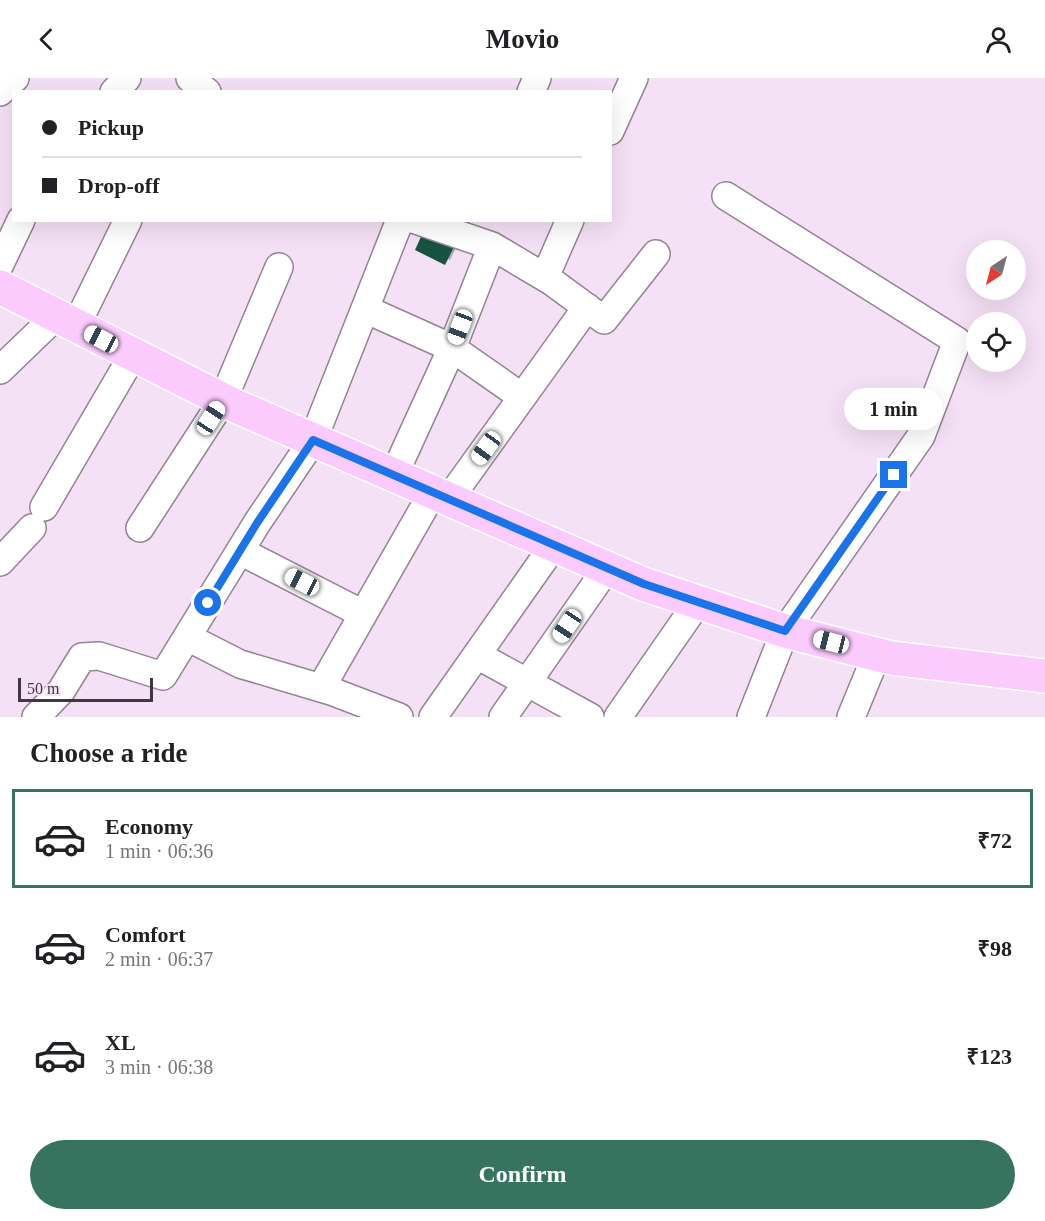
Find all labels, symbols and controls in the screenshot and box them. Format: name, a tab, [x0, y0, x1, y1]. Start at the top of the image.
icon: back	[30, 23, 63, 56]
icon: person	[982, 23, 1015, 56]
text: Movio	[486, 24, 559, 54]
text: Pickup	[78, 115, 144, 140]
text: Drop-off	[78, 173, 159, 198]
north arrow	[966, 240, 1026, 300]
map controls	[966, 240, 1026, 372]
car	[445, 307, 475, 347]
button: locate	[966, 312, 1026, 372]
car	[81, 323, 121, 355]
callout: 1 min	[844, 388, 944, 430]
car	[194, 398, 228, 438]
text: 1 min	[869, 398, 918, 420]
car	[468, 428, 504, 468]
route end	[880, 461, 907, 488]
car	[282, 566, 322, 598]
route start	[194, 589, 221, 616]
car	[549, 606, 585, 646]
car	[811, 629, 851, 655]
scale bar	[18, 675, 153, 702]
text: 50 m	[27, 680, 59, 697]
text: Choose a ride	[30, 738, 188, 768]
icon: car	[33, 812, 87, 866]
text: Economy	[105, 814, 193, 839]
text: ₹72	[977, 828, 1012, 853]
text: 1 min · 06:36	[105, 840, 213, 862]
icon: car	[33, 920, 87, 974]
text: Comfort	[105, 922, 186, 947]
text: ₹98	[977, 936, 1012, 961]
text: 2 min · 06:37	[105, 948, 213, 970]
icon: car	[33, 1028, 87, 1082]
text: XL	[105, 1030, 136, 1055]
text: ₹123	[966, 1044, 1012, 1069]
text: 3 min · 06:38	[105, 1056, 213, 1078]
button: Confirm	[30, 1140, 1015, 1209]

